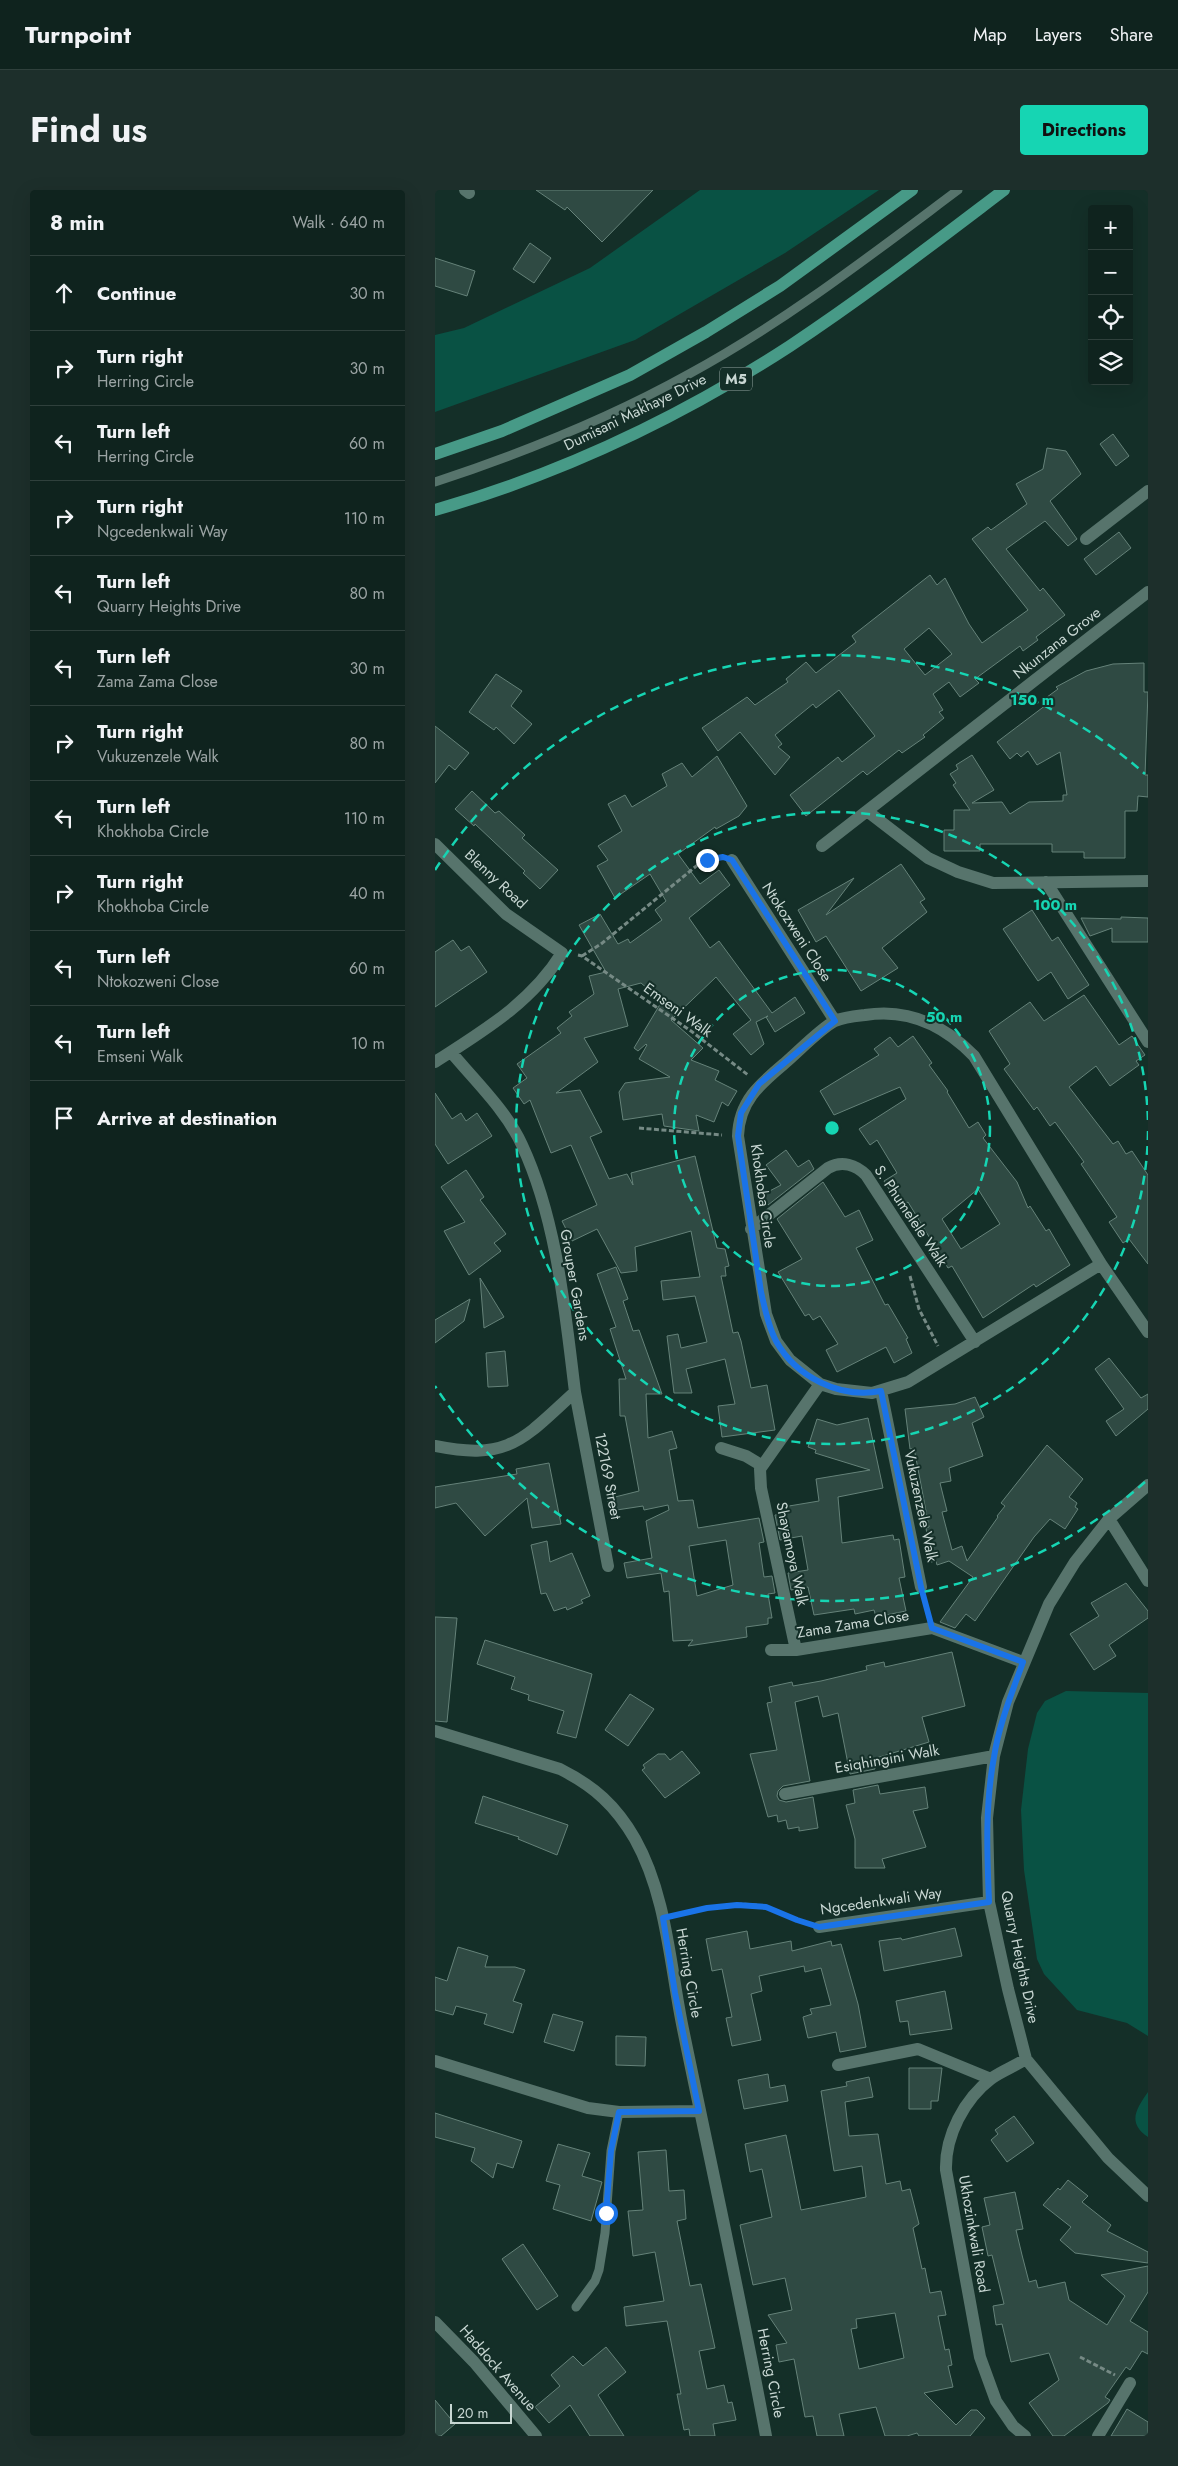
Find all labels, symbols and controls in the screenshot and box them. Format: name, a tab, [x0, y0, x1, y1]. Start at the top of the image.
text: Turnpoint	[25, 17, 131, 52]
text: Map	[973, 22, 1007, 48]
text: Layers	[1035, 22, 1082, 48]
text: Share	[1110, 22, 1153, 48]
text: Find us	[30, 105, 147, 155]
button: Directions	[1020, 105, 1148, 155]
map controls	[1088, 205, 1133, 385]
button: +	[1088, 205, 1133, 250]
text: 8 min	[50, 208, 105, 238]
text: Walk · 640 m	[293, 211, 385, 234]
button: −	[1088, 250, 1133, 295]
icon: ahead	[50, 279, 78, 307]
text: Continue	[97, 280, 176, 307]
text: 30 m	[349, 282, 385, 305]
button: locate	[1088, 295, 1133, 340]
button: layers	[1088, 340, 1133, 385]
text: Turn right	[97, 343, 183, 370]
icon: right	[50, 354, 78, 382]
text: 30 m	[349, 357, 385, 380]
street label: Dumisani Makhaye Drive	[560, 368, 710, 456]
road number: M5	[720, 368, 752, 390]
text: Herring Circle	[97, 370, 194, 393]
text: Turn left	[97, 418, 170, 445]
icon: left	[50, 429, 78, 457]
text: 60 m	[349, 432, 385, 455]
text: Herring Circle	[97, 445, 194, 468]
text: Turn right	[97, 493, 183, 520]
icon: right	[50, 504, 78, 532]
text: 110 m	[344, 507, 385, 530]
text: Ngcedenkwali Way	[97, 520, 228, 543]
text: Turn left	[97, 568, 170, 595]
icon: left	[50, 579, 78, 607]
text: 80 m	[349, 582, 385, 605]
text: Quarry Heights Drive	[97, 595, 241, 618]
street label: Nkunzana Grove	[1008, 601, 1106, 684]
text: Turn left	[97, 643, 170, 670]
icon: left	[50, 654, 78, 682]
text: 30 m	[349, 657, 385, 680]
text: Zama Zama Close	[97, 670, 218, 693]
text: 150 m	[1010, 689, 1054, 711]
text: Turn right	[97, 718, 183, 745]
icon: right	[50, 729, 78, 757]
text: 80 m	[349, 732, 385, 755]
text: Vukuzenzele Walk	[97, 745, 219, 768]
text: Turn left	[97, 793, 170, 820]
icon: left	[50, 804, 78, 832]
text: 110 m	[344, 807, 385, 830]
text: Khokhoba Circle	[97, 820, 209, 843]
street label: Blenny Road	[460, 844, 532, 914]
route end	[696, 849, 719, 872]
text: Turn right	[97, 868, 183, 895]
street label: Ntokozweni Close	[757, 878, 838, 986]
icon: right	[50, 879, 78, 907]
text: 40 m	[349, 882, 385, 905]
text: 100 m	[1033, 894, 1077, 916]
text: Khokhoba Circle	[97, 895, 209, 918]
text: Turn left	[97, 943, 170, 970]
icon: left	[50, 954, 78, 982]
text: 60 m	[349, 957, 385, 980]
text: Ntokozweni Close	[97, 970, 219, 993]
street label: Emseni Walk	[639, 977, 717, 1043]
text: 50 m	[926, 1006, 962, 1028]
text: Turn left	[97, 1018, 170, 1045]
icon: left	[50, 1029, 78, 1057]
text: 10 m	[351, 1032, 385, 1055]
text: Emseni Walk	[97, 1045, 183, 1068]
icon: arrive	[50, 1104, 78, 1132]
text: Arrive at destination	[97, 1105, 277, 1132]
centre of rings	[823, 1119, 841, 1137]
street label: Khokhoba Circle	[745, 1143, 781, 1250]
street label: S. Phumelele Walk	[869, 1161, 953, 1271]
street label: Grouper Gardens	[554, 1228, 596, 1342]
street label: 122169 Street	[589, 1431, 627, 1522]
street label: Vukuzenzele Walk	[898, 1448, 944, 1564]
street label: Shayamoya Walk	[770, 1500, 814, 1608]
street label: Zama Zama Close	[795, 1604, 911, 1644]
street label: Esiqhingini Walk	[833, 1739, 941, 1779]
street label: Ngcedenkwali Way	[819, 1882, 944, 1920]
street label: Quarry Heights Drive	[995, 1889, 1045, 2026]
street label: Herring Circle	[670, 1926, 708, 2020]
street label: Ukhozinkwali Road	[953, 2174, 995, 2294]
route start	[595, 2202, 618, 2225]
street label: Haddock Avenue	[454, 2320, 542, 2416]
street label: Herring Circle	[752, 2326, 791, 2420]
scale bar	[450, 2401, 513, 2424]
text: 20 m	[457, 2403, 489, 2423]

